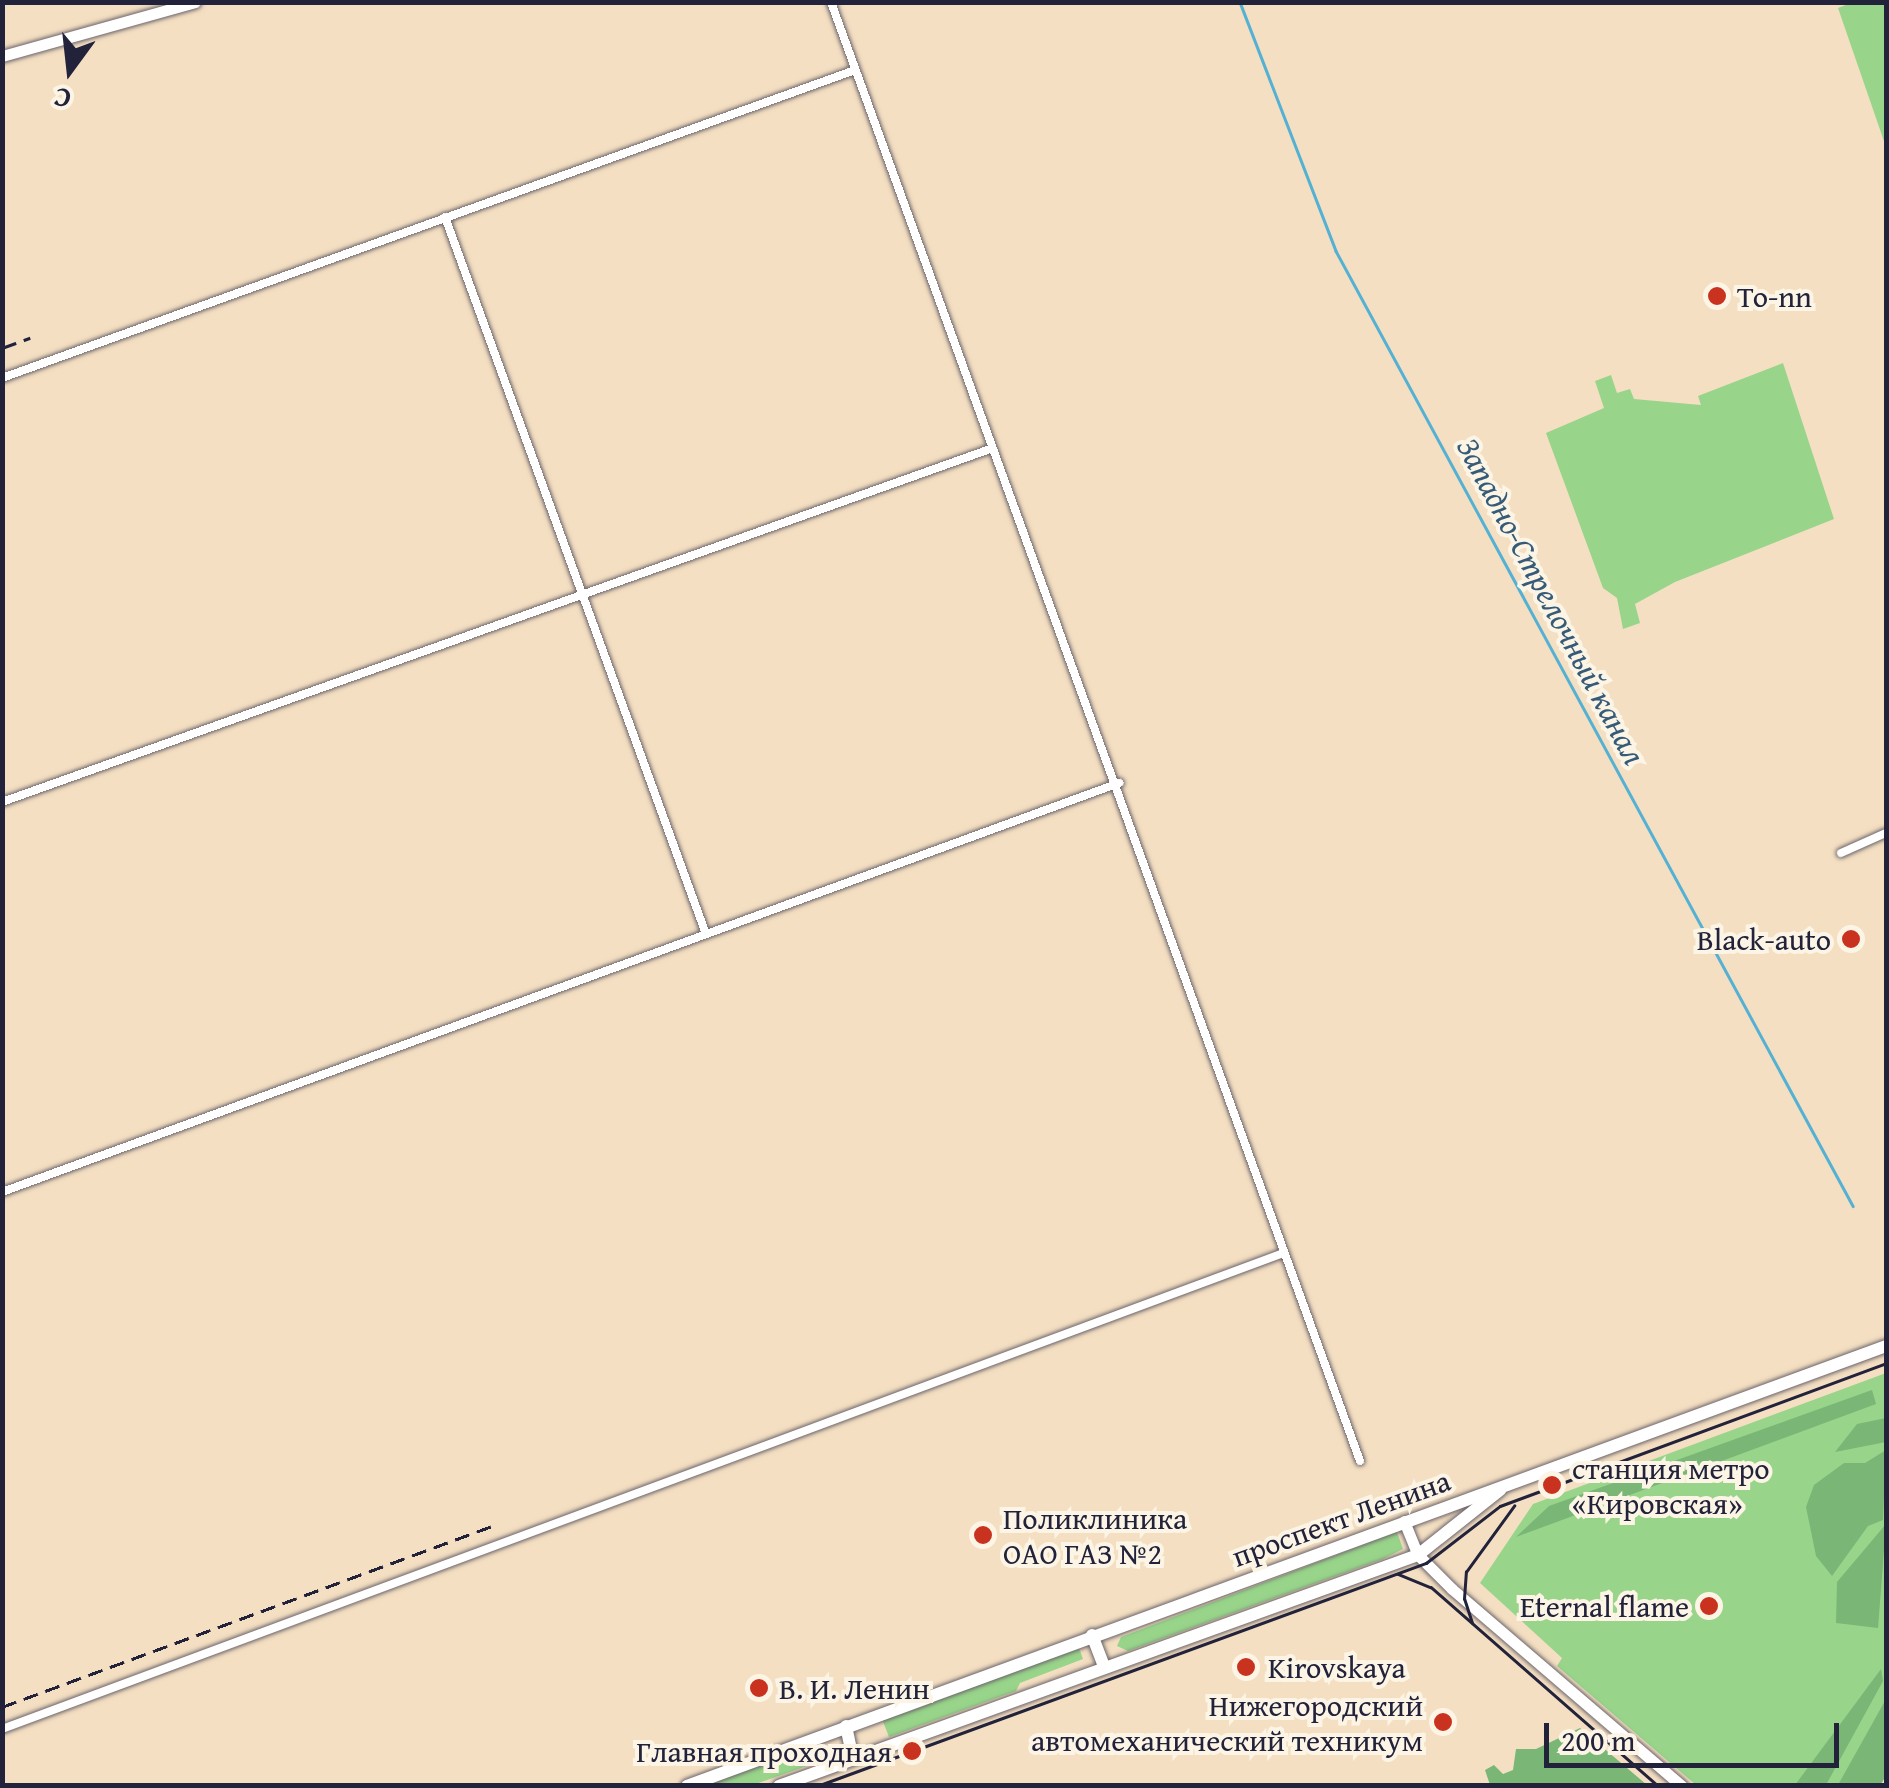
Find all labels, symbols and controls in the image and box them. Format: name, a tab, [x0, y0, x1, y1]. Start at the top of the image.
north arrow	[20, 20, 120, 120]
text: С	[49, 78, 75, 121]
place label: To-nn	[1737, 278, 1812, 314]
marker: To-nn	[1706, 285, 1728, 307]
water label: Западно-Стрелочный канал	[1448, 431, 1654, 771]
place label: Black-auto	[1697, 921, 1831, 957]
marker: Black-auto	[1840, 928, 1862, 950]
place label: станция метро «Кировская»	[1572, 1450, 1770, 1520]
street label: проспект Ленина	[1227, 1462, 1455, 1574]
marker: станция метро «Кировская»	[1541, 1474, 1563, 1496]
place label: Поликлиника ОАО ГАЗ №2	[1003, 1500, 1187, 1570]
marker: Поликлиника ОАО ГАЗ №2	[972, 1524, 994, 1546]
place label: Eternal flame	[1520, 1588, 1689, 1624]
marker: Eternal flame	[1698, 1595, 1720, 1617]
place label: Kirovskaya	[1268, 1649, 1406, 1685]
marker: Kirovskaya	[1233, 1654, 1259, 1680]
place label: В. И. Ленин	[779, 1670, 930, 1706]
marker: В. И. Ленин	[748, 1677, 770, 1699]
place label: Нижегородский автомеханический техникум	[1031, 1687, 1423, 1758]
scale bar	[1549, 1703, 1844, 1765]
marker: Нижегородский автомеханический техникум	[1432, 1711, 1454, 1733]
text: 200 m	[1561, 1718, 1635, 1762]
place label: Главная проходная	[636, 1733, 892, 1769]
marker: Главная проходная	[901, 1740, 923, 1762]

